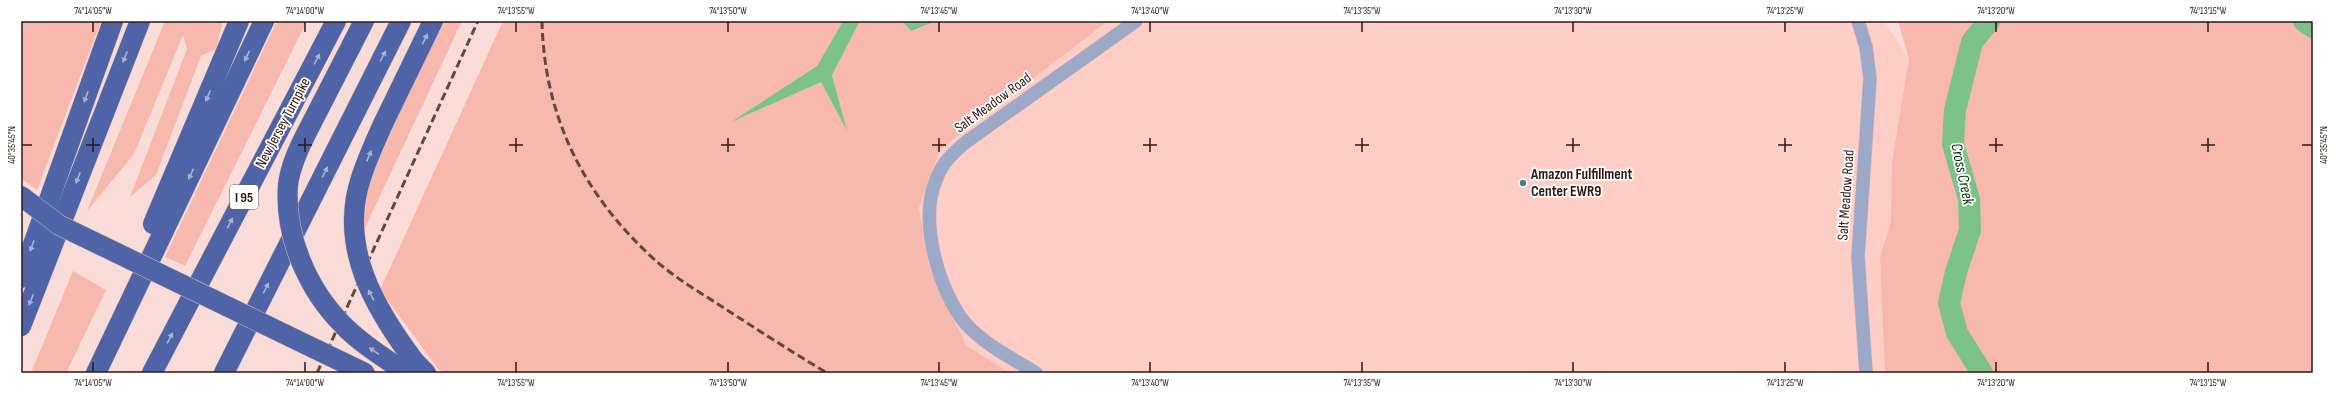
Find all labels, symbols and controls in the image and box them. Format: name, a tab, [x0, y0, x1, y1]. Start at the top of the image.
text: 74°14'05"W	[74, 5, 112, 17]
text: 74°14'00"W	[286, 5, 324, 17]
text: 74°13'55"W	[498, 5, 535, 17]
text: 74°13'50"W	[709, 5, 747, 17]
text: 74°13'45"W	[920, 5, 958, 17]
text: 74°13'40"W	[1131, 5, 1169, 17]
text: 74°13'35"W	[1343, 5, 1381, 17]
text: 74°13'30"W	[1554, 5, 1592, 17]
text: 74°13'25"W	[1766, 5, 1804, 17]
text: 74°13'20"W	[1977, 5, 2015, 17]
text: 74°13'15"W	[2190, 5, 2227, 17]
one-way arrow	[422, 33, 428, 45]
one-way arrow	[380, 50, 386, 62]
one-way arrow	[244, 51, 250, 62]
one-way arrow	[122, 52, 128, 64]
one-way arrow	[313, 53, 320, 64]
street label: Salt Meadow Road	[951, 69, 1035, 137]
street label: New Jersey Turnpike	[251, 75, 315, 171]
one-way arrow	[204, 90, 210, 102]
one-way arrow	[82, 92, 88, 104]
text: 40°35'45"N	[6, 126, 18, 164]
text: 40°35'45"N	[2318, 126, 2330, 164]
water label: Cross Creek	[1946, 142, 1978, 207]
one-way arrow	[367, 149, 373, 161]
street label: Salt Meadow Road	[1833, 149, 1859, 241]
place label: Amazon Fulfillment Center EWR9	[1530, 165, 1632, 201]
one-way arrow	[322, 166, 328, 178]
one-way arrow	[188, 168, 194, 179]
one-way arrow	[75, 173, 81, 185]
marker: Amazon Fulfillment Center EWR9	[1518, 178, 1528, 188]
road number: I 95	[230, 185, 258, 209]
one-way arrow	[227, 218, 234, 229]
one-way arrow	[29, 240, 35, 252]
one-way arrow	[263, 282, 270, 294]
one-way arrow	[368, 289, 374, 301]
one-way arrow	[28, 294, 34, 306]
one-way arrow	[167, 333, 173, 344]
one-way arrow	[369, 347, 379, 355]
text: 74°14'05"W	[74, 377, 112, 389]
text: 74°14'00"W	[286, 377, 324, 389]
text: 74°13'55"W	[498, 377, 535, 389]
text: 74°13'50"W	[709, 377, 747, 389]
text: 74°13'45"W	[920, 377, 958, 389]
text: 74°13'40"W	[1131, 377, 1169, 389]
text: 74°13'35"W	[1343, 377, 1381, 389]
text: 74°13'30"W	[1554, 377, 1592, 389]
text: 74°13'25"W	[1766, 377, 1804, 389]
text: 74°13'20"W	[1977, 377, 2015, 389]
text: 74°13'15"W	[2190, 377, 2227, 389]

